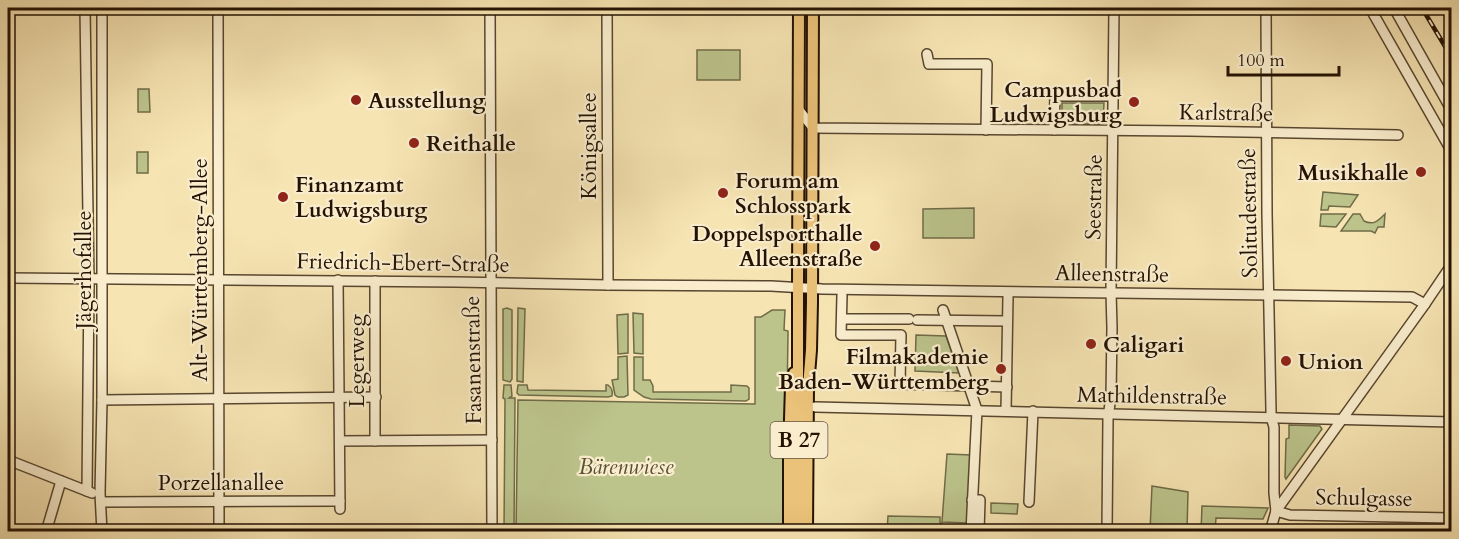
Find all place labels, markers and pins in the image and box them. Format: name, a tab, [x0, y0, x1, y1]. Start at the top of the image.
place label: Campusbad Ludwigsburg	[989, 75, 1123, 130]
place label: Ausstellung	[368, 86, 486, 116]
marker: Ausstellung	[349, 93, 363, 107]
marker: Campusbad Ludwigsburg	[1127, 95, 1141, 109]
place label: Reithalle	[426, 129, 516, 159]
marker: Reithalle	[407, 136, 421, 150]
place label: Musikhalle	[1298, 158, 1409, 188]
marker: Musikhalle	[1414, 165, 1428, 179]
place label: Forum am Schlosspark	[735, 166, 852, 221]
place label: Finanzamt Ludwigsburg	[295, 170, 428, 225]
marker: Forum am Schlosspark	[716, 186, 730, 200]
marker: Finanzamt Ludwigsburg	[276, 190, 290, 204]
place label: Doppelsporthalle Alleenstraße	[692, 219, 863, 274]
marker: Doppelsporthalle Alleenstraße	[868, 239, 882, 253]
place label: Caligari	[1103, 330, 1184, 360]
marker: Caligari	[1084, 337, 1098, 351]
place label: Filmakademie Baden-Württemberg	[778, 342, 990, 397]
place label: Union	[1298, 347, 1363, 377]
marker: Union	[1279, 354, 1293, 368]
marker: Filmakademie Baden-Württemberg	[994, 362, 1008, 376]

